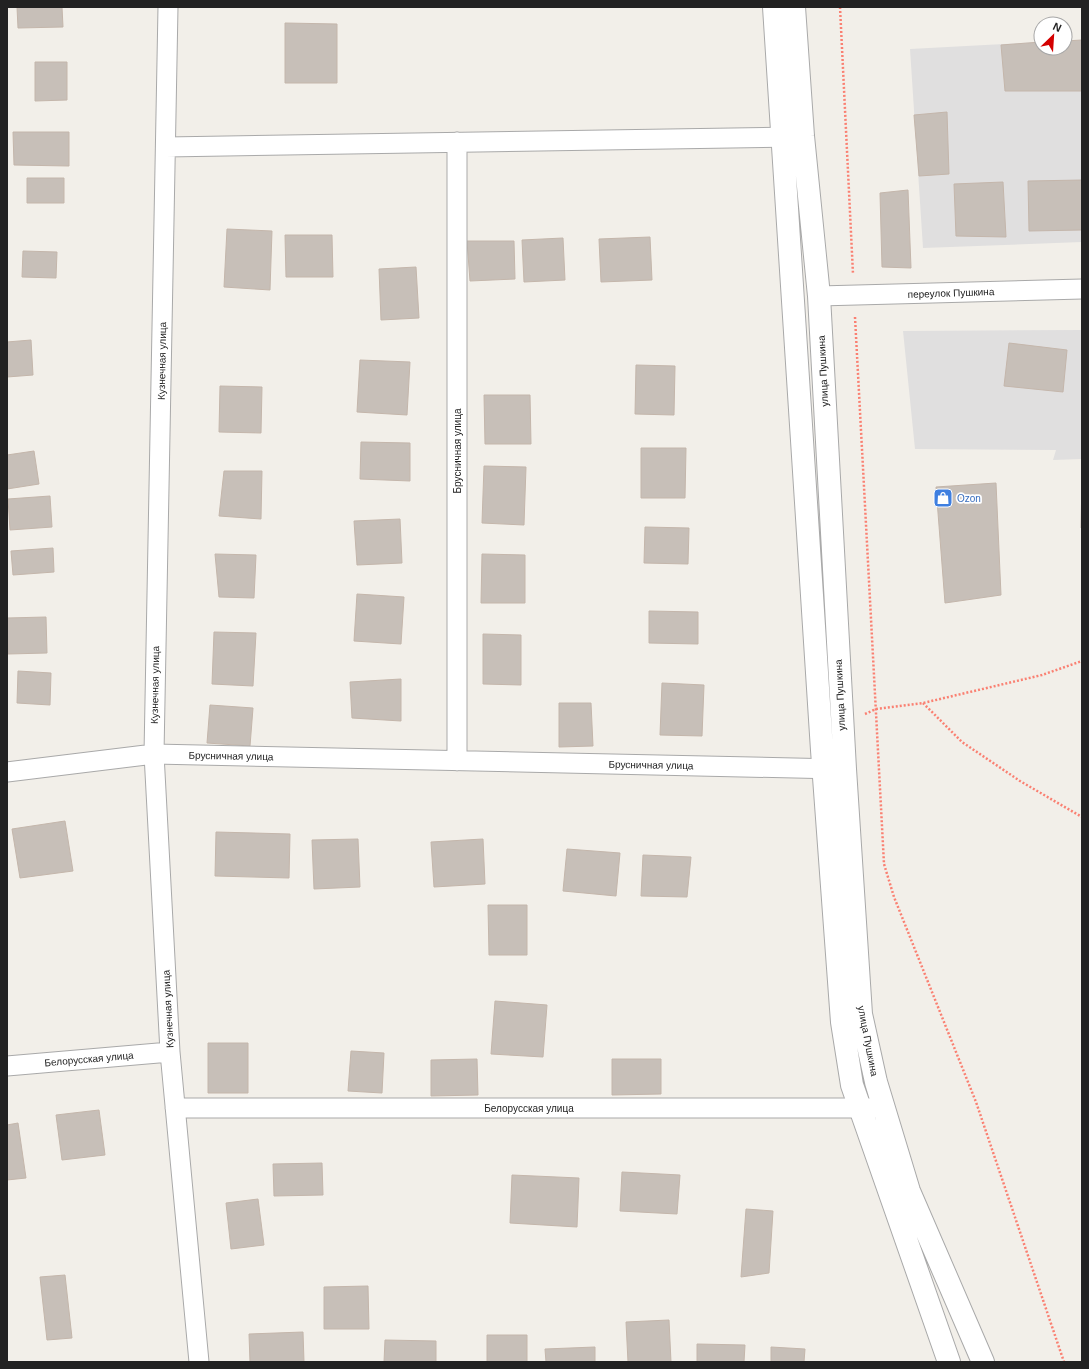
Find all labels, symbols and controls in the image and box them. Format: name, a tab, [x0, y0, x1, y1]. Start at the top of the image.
north arrow	[1033, 16, 1073, 56]
text: N	[1051, 20, 1063, 34]
street label: переулок Пушкина	[907, 286, 995, 300]
street label: Кузнечная улица	[156, 321, 168, 400]
street label: улица Пушкина	[816, 335, 830, 407]
street label: Брусничная улица	[452, 408, 463, 494]
shop icon: Ozon	[932, 487, 954, 509]
place label: Ozon	[957, 493, 981, 504]
street label: Кузнечная улица	[149, 645, 161, 724]
street label: улица Пушкина	[833, 659, 847, 731]
street label: Брусничная улица	[188, 750, 274, 762]
street label: Брусничная улица	[608, 759, 694, 771]
street label: Кузнечная улица	[160, 969, 176, 1048]
street label: улица Пушкина	[856, 1005, 880, 1078]
street label: Белорусская улица	[44, 1050, 134, 1068]
street label: Белорусская улица	[484, 1103, 574, 1114]

